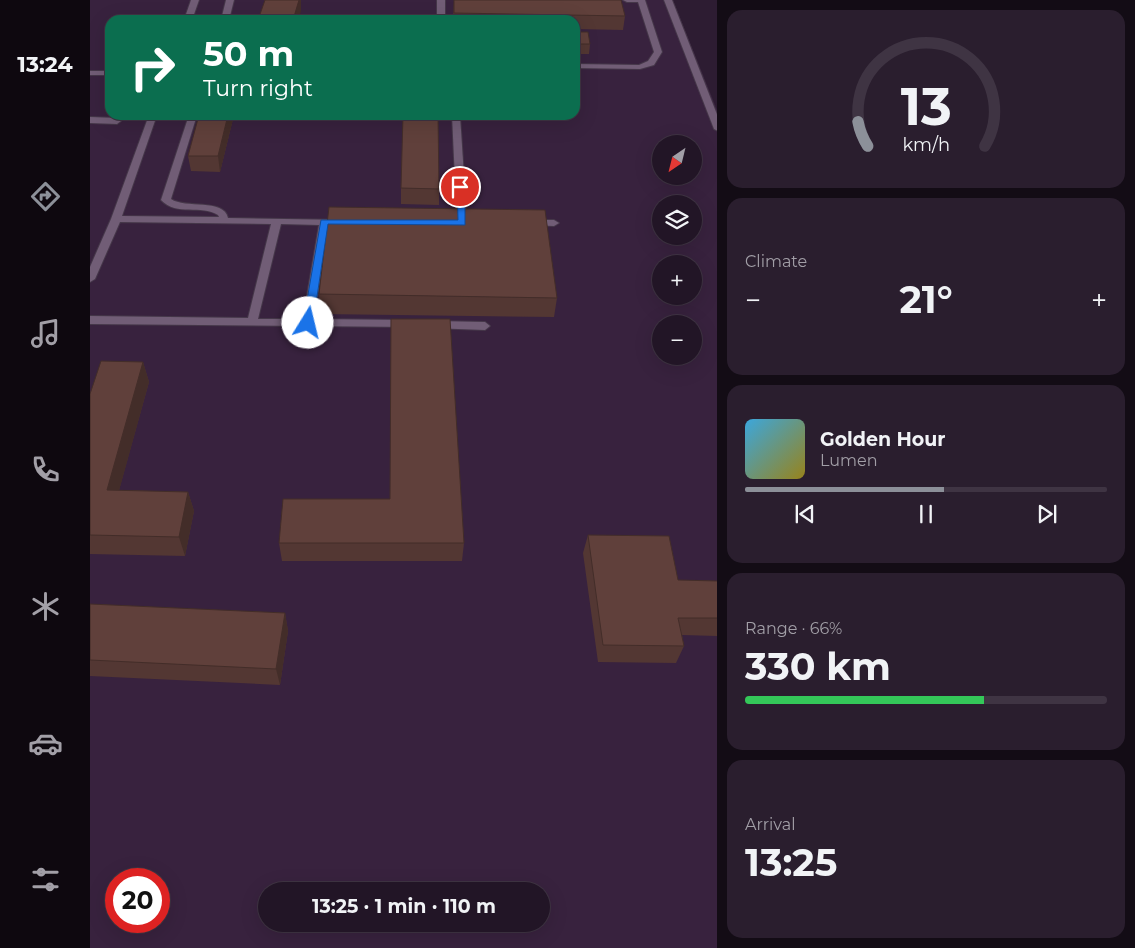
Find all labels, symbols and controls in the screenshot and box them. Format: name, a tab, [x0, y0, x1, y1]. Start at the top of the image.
text: 50 m	[203, 32, 294, 75]
icon: right	[120, 35, 185, 100]
text: 13:24	[17, 51, 73, 78]
text: Turn right	[203, 75, 313, 102]
text: 13	[900, 75, 952, 138]
text: km/h	[902, 134, 950, 155]
north arrow	[652, 135, 702, 185]
map controls	[652, 135, 702, 365]
pin	[439, 166, 481, 208]
icon: arrive	[446, 173, 474, 201]
icon: directions	[28, 179, 63, 214]
button: layers	[652, 195, 702, 245]
text: Climate	[745, 252, 807, 271]
button: +	[652, 255, 702, 305]
text: 21°	[899, 276, 953, 323]
text: −	[745, 283, 761, 317]
text: +	[1091, 283, 1107, 317]
position arrow	[281, 296, 333, 348]
button: −	[652, 315, 702, 365]
icon: music	[28, 316, 63, 351]
text: Golden Hour	[820, 428, 946, 451]
text: Lumen	[820, 451, 878, 470]
icon: phone	[28, 452, 63, 487]
icon: previous	[791, 500, 819, 528]
icon: pause	[912, 500, 940, 528]
icon: next	[1033, 500, 1061, 528]
icon: climate	[28, 589, 63, 624]
text: Range · 66%	[745, 619, 842, 638]
text: 330 km	[745, 643, 891, 690]
icon: car	[28, 726, 63, 761]
text: Arrival	[745, 815, 795, 834]
text: 13:25	[745, 839, 837, 886]
icon: filters	[28, 862, 63, 897]
speed limit sign: 20	[105, 868, 170, 933]
text: 13:25 · 1 min · 110 m	[312, 895, 496, 918]

